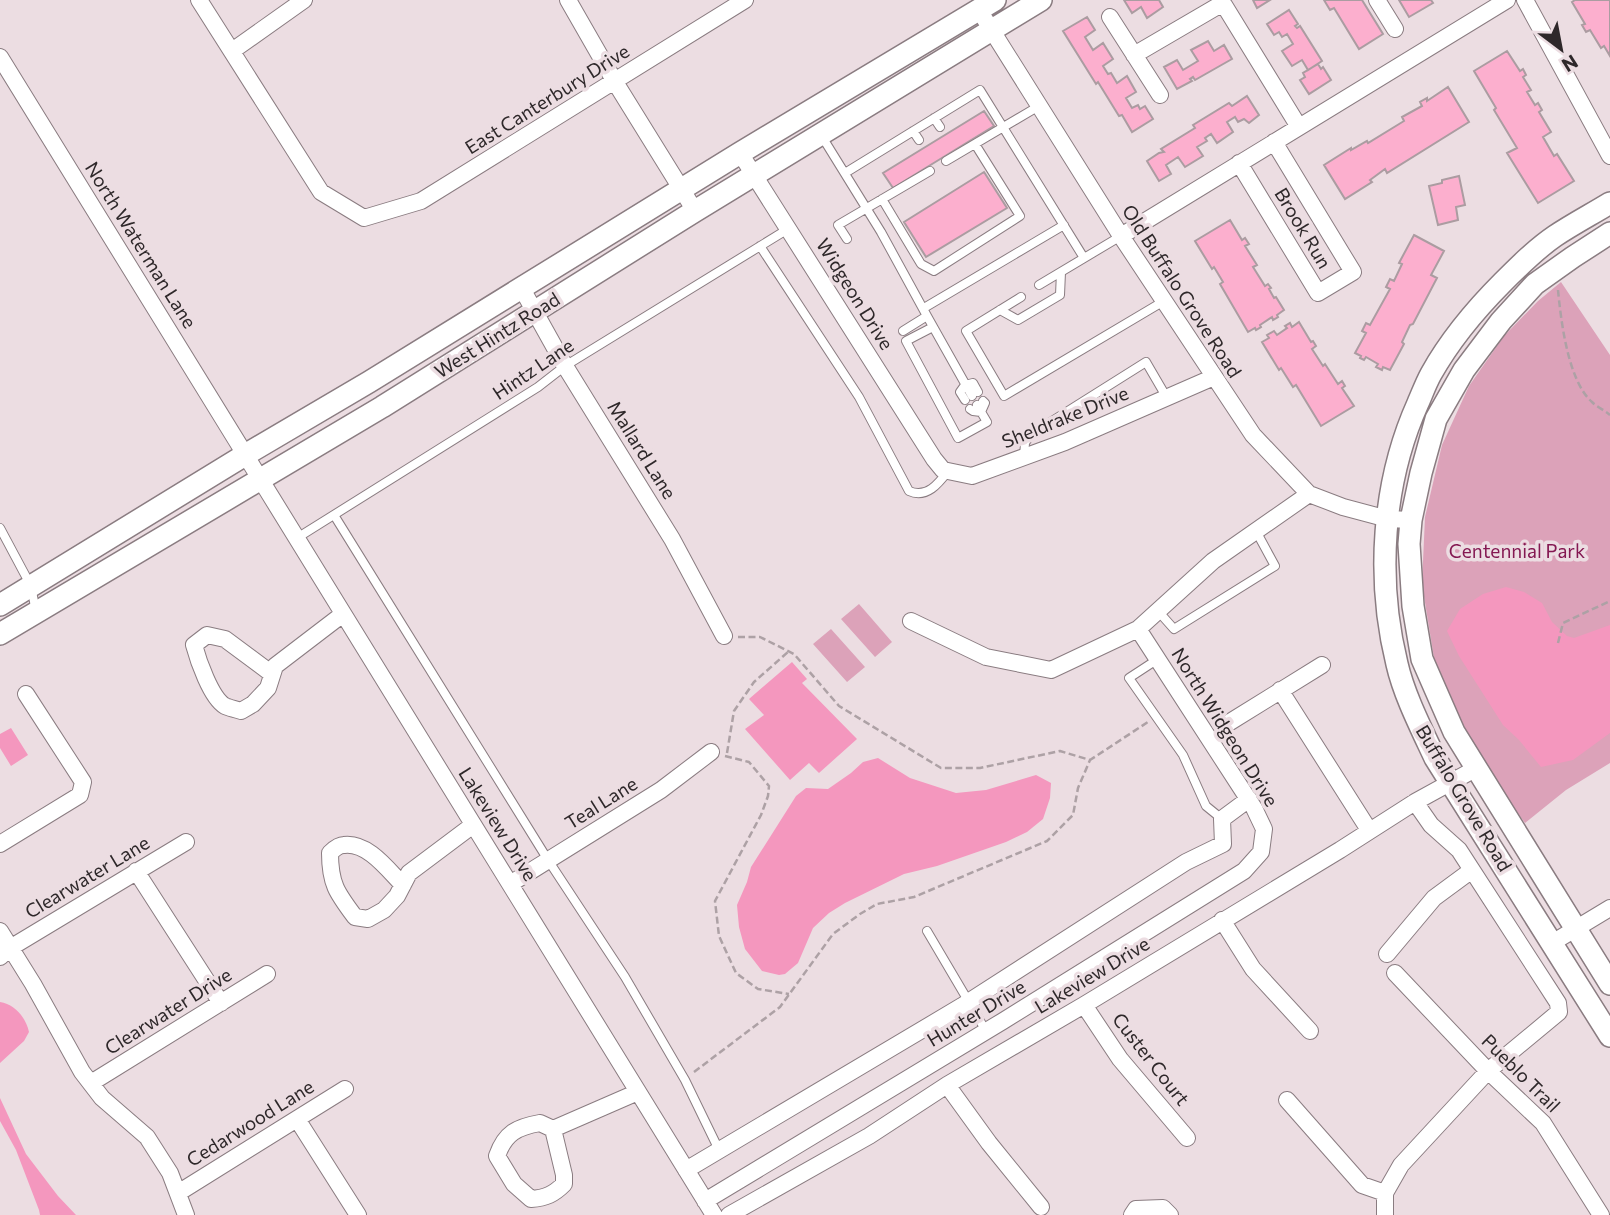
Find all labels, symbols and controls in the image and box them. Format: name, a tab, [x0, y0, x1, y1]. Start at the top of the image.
north arrow	[1526, 14, 1596, 84]
street label: East Canterbury Drive	[460, 39, 633, 158]
text: N	[1558, 50, 1582, 77]
street label: North Waterman Lane	[81, 157, 202, 332]
street label: Brook Run	[1270, 183, 1337, 272]
street label: Old Buffalo Grove Road	[1118, 200, 1247, 382]
street label: Widgeon Drive	[812, 234, 899, 354]
street label: West Hintz Road	[430, 287, 564, 382]
street label: Hintz Lane	[488, 333, 578, 404]
street label: Sheldrake Drive	[998, 381, 1132, 452]
street label: Mallard Lane	[603, 397, 682, 503]
park label: Centennial Park	[1449, 539, 1585, 562]
street label: North Widgeon Drive	[1167, 643, 1284, 810]
street label: Buffalo Grove Road	[1412, 720, 1517, 875]
street label: Lakeview Drive	[454, 763, 543, 885]
street label: Teal Lane	[560, 771, 641, 834]
street label: Clearwater Lane	[20, 830, 153, 923]
street label: Lakeview Drive	[1030, 931, 1153, 1018]
street label: Clearwater Drive	[100, 962, 235, 1059]
street label: Hunter Drive	[922, 974, 1029, 1051]
street label: Custer Court	[1108, 1008, 1195, 1110]
street label: Pueblo Trail	[1477, 1029, 1565, 1117]
street label: Cedarwood Lane	[182, 1074, 318, 1171]

